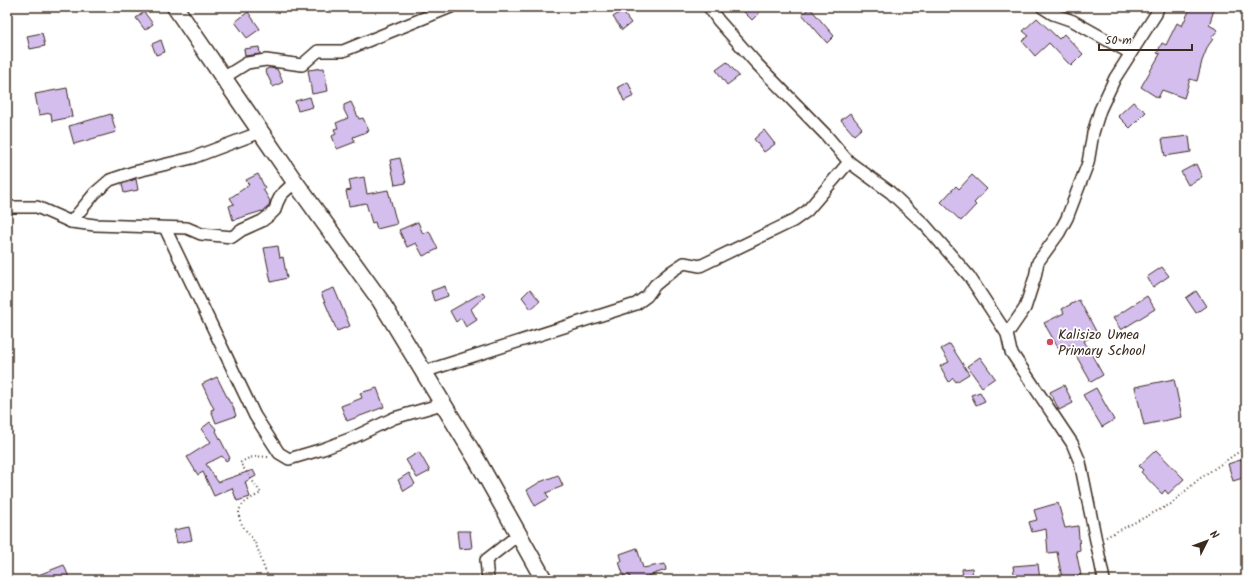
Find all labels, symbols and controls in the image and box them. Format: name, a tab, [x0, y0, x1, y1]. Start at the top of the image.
scale bar	[1099, 26, 1192, 52]
text: 50 m	[1105, 31, 1132, 50]
place label: Kalisizo Umea Primary School	[1058, 324, 1146, 362]
marker: Kalisizo Umea Primary School	[1045, 337, 1055, 347]
north arrow	[1187, 521, 1227, 561]
text: N	[1205, 526, 1223, 544]

